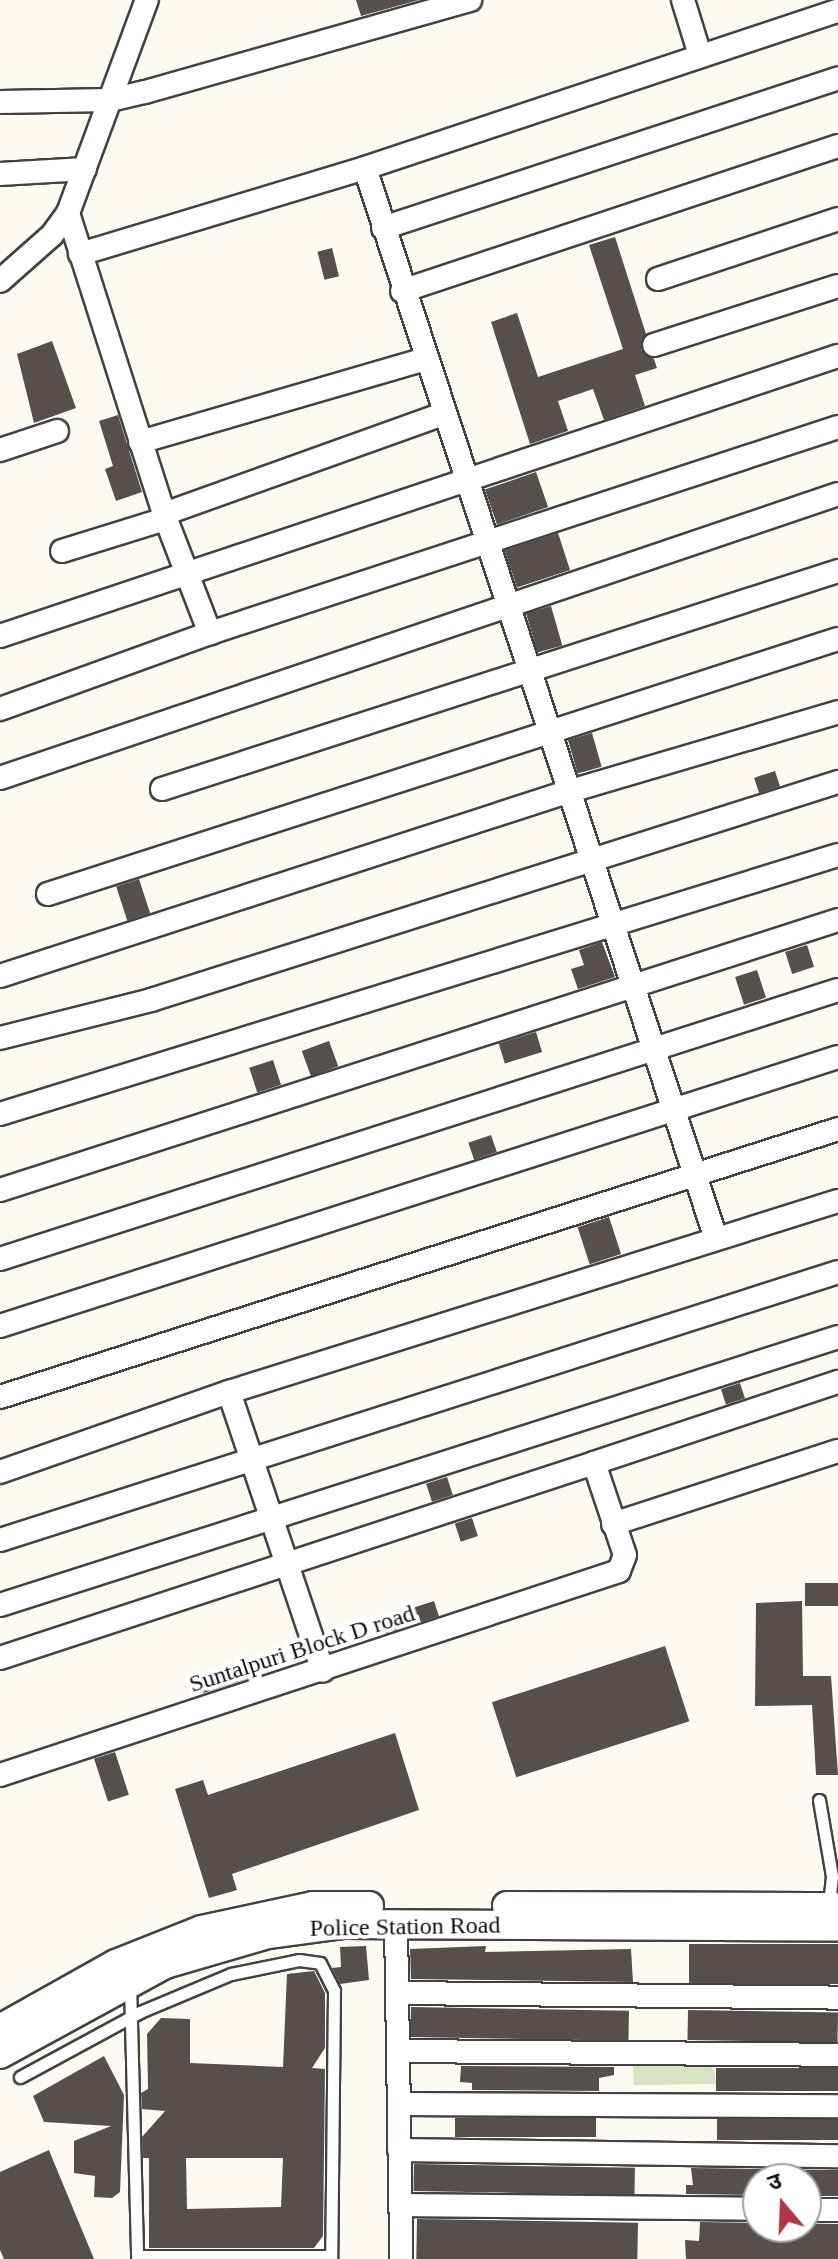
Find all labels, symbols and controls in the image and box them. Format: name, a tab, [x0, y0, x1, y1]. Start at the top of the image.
street label: Suntalpuri Block D road	[186, 1599, 418, 1699]
street label: Police Station Road	[309, 1911, 501, 1943]
north arrow	[742, 2163, 822, 2243]
text: उ	[765, 2168, 785, 2196]

